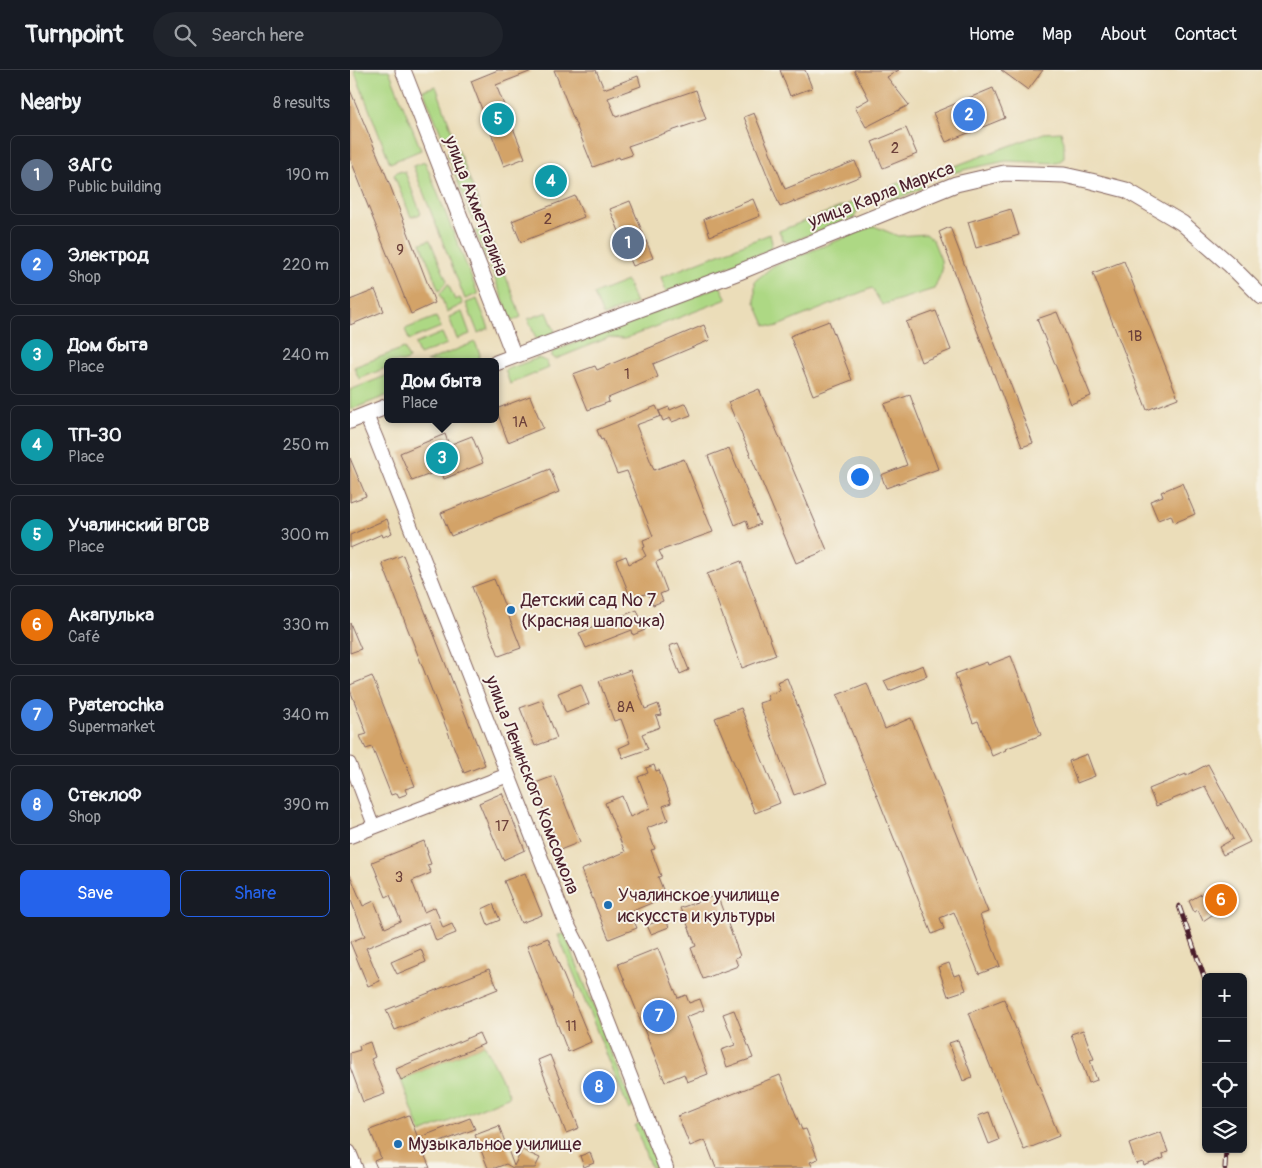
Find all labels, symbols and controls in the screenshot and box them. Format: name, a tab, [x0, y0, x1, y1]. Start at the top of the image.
search box	[153, 12, 503, 57]
text: Turnpoint	[25, 20, 123, 49]
icon: search	[171, 21, 199, 49]
text: Search here	[211, 23, 304, 47]
text: Home	[969, 23, 1014, 46]
text: Map	[1042, 23, 1072, 46]
text: About	[1100, 23, 1146, 46]
text: Contact	[1174, 23, 1237, 46]
text: Nearby	[20, 89, 81, 116]
text: 8 results	[273, 93, 330, 113]
pin: 2	[953, 96, 985, 134]
pin: 5	[482, 100, 514, 138]
street label: улица Ахметгалина	[438, 132, 513, 279]
house number: 2	[891, 139, 899, 158]
text: ЗАГС	[68, 153, 113, 177]
street label: улица Карла Маркса	[804, 157, 957, 234]
pin: 4	[535, 162, 567, 200]
text: 1	[34, 165, 40, 185]
text: 190 m	[286, 165, 329, 185]
text: Public building	[68, 177, 161, 197]
house number: 2	[544, 210, 552, 229]
pin: 1	[612, 224, 644, 262]
house number: 9	[396, 241, 404, 260]
text: Электрод	[68, 243, 149, 267]
text: 2	[33, 255, 41, 275]
text: 220 m	[283, 255, 329, 275]
text: Shop	[68, 267, 101, 287]
house number: 1В	[1128, 327, 1142, 346]
text: Дом быта	[68, 333, 148, 357]
text: 3	[33, 345, 41, 365]
text: 240 m	[282, 345, 329, 365]
text: Place	[68, 357, 104, 377]
popup	[384, 358, 499, 423]
house number: 1	[624, 365, 630, 384]
text: Дом быта	[402, 369, 481, 393]
text: Place	[402, 393, 438, 413]
house number: 1А	[512, 413, 528, 432]
text: ТП-30	[68, 423, 122, 447]
text: 4	[32, 435, 42, 455]
text: 250 m	[283, 435, 329, 455]
pin: 3	[426, 439, 458, 477]
text: Place	[68, 447, 104, 467]
your location	[847, 464, 873, 490]
text: Учалинский ВГСВ	[68, 513, 209, 537]
text: 5	[33, 525, 41, 545]
text: 300 m	[281, 525, 329, 545]
text: Place	[68, 537, 104, 557]
place label: Детский сад № 7 (Красная шапочка)	[520, 589, 666, 633]
text: Акапулька	[68, 603, 154, 627]
marker: Детский сад № 7 (Красная шапочка)	[505, 604, 517, 616]
text: 6	[32, 615, 42, 635]
text: 330 m	[283, 615, 329, 635]
text: Café	[68, 627, 100, 647]
street label: улица Ленинского Комсомола	[479, 672, 584, 898]
text: Pyaterochka	[68, 693, 164, 717]
house number: 8А	[617, 698, 635, 717]
text: 7	[33, 705, 41, 725]
text: 340 m	[282, 705, 329, 725]
text: Supermarket	[68, 717, 155, 737]
text: СтеклоФ	[68, 783, 141, 807]
text: 8	[33, 795, 41, 815]
text: 390 m	[283, 795, 329, 815]
text: Shop	[68, 807, 101, 827]
house number: 17	[495, 817, 509, 836]
house number: 3	[395, 868, 403, 887]
button: Save	[20, 870, 170, 917]
button: Share	[180, 870, 330, 917]
pin: 6	[1205, 881, 1237, 919]
place label: Учалинское училище искусств и культуры	[618, 884, 779, 928]
marker: Учалинское училище искусств и культуры	[602, 899, 614, 911]
map controls	[1202, 973, 1247, 1153]
button: +	[1202, 973, 1247, 1018]
pin: 7	[643, 997, 675, 1035]
house number: 11	[565, 1017, 577, 1036]
button: −	[1202, 1018, 1247, 1063]
button: locate	[1202, 1063, 1247, 1108]
pin: 8	[583, 1068, 615, 1106]
button: layers	[1202, 1108, 1247, 1153]
place label: Музыкальное училище	[408, 1133, 582, 1156]
marker: Музыкальное училище	[392, 1138, 404, 1150]

